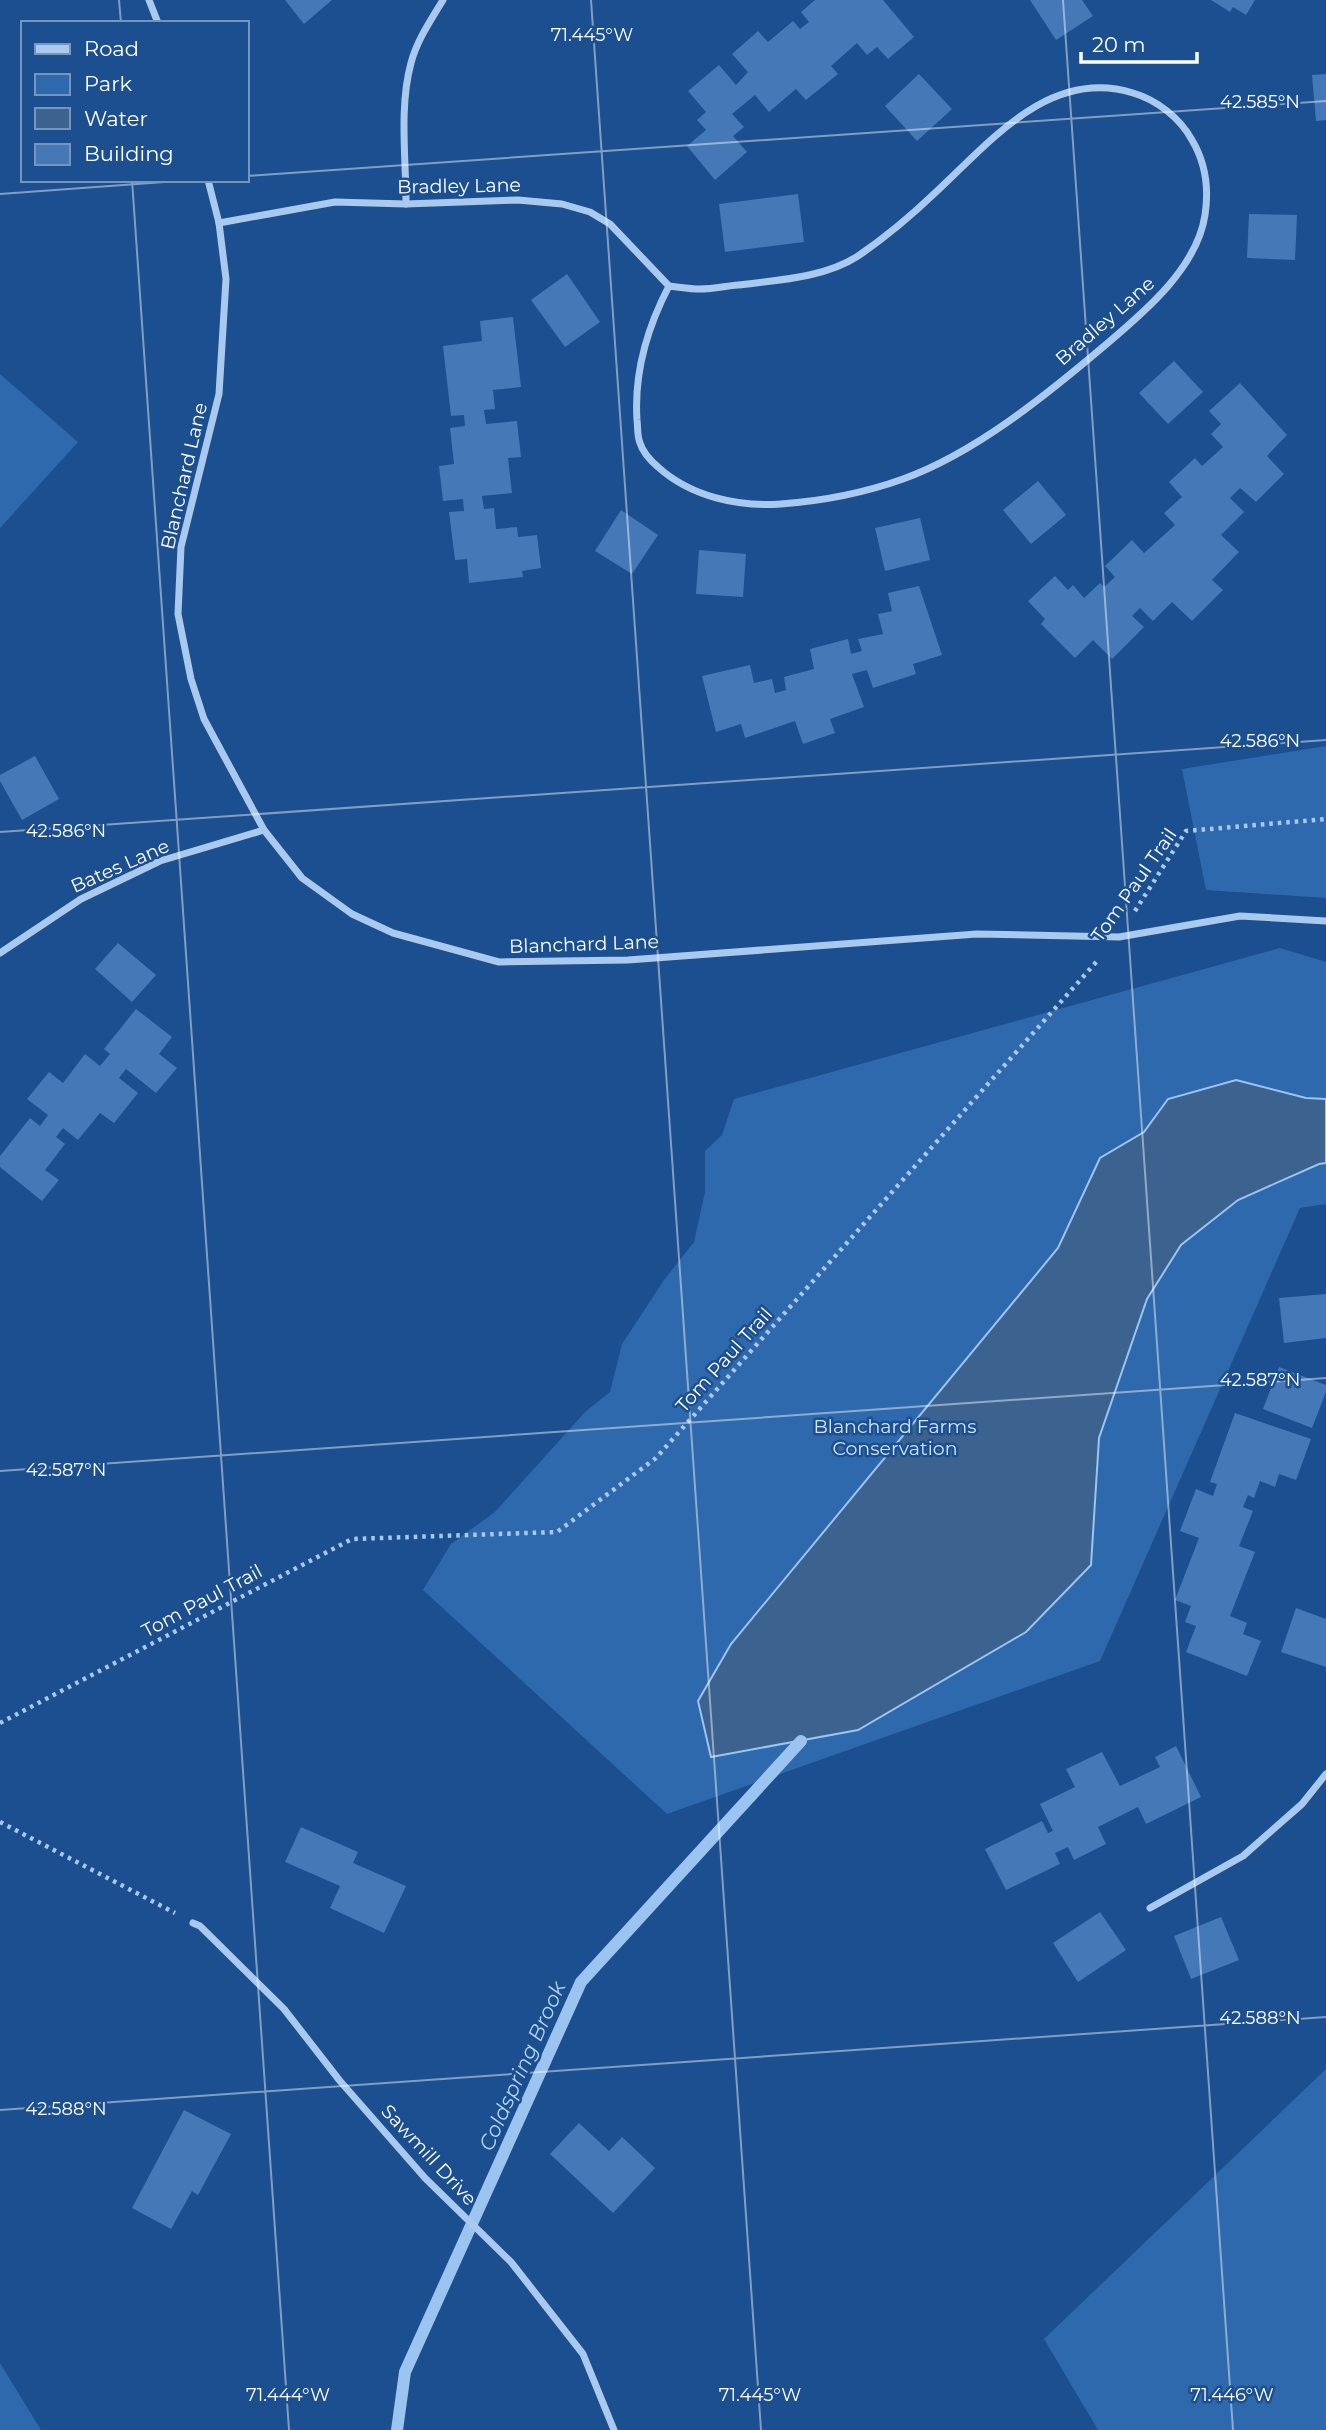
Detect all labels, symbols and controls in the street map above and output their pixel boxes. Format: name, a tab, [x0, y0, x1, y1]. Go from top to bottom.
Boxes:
legend	[21, 21, 248, 182]
scale bar	[1081, 21, 1196, 65]
text: 71.445°W	[551, 24, 633, 46]
text: 20 m	[1092, 32, 1146, 57]
text: Road	[84, 36, 139, 61]
text: Park	[84, 71, 132, 96]
text: 42.585°N	[1220, 91, 1300, 113]
text: Water	[84, 106, 148, 131]
text: Building	[84, 141, 174, 166]
street label: Bradley Lane	[397, 173, 521, 199]
street label: Bradley Lane	[1051, 272, 1159, 370]
street label: Blanchard Lane	[156, 400, 212, 552]
text: 42.586°N	[1220, 730, 1300, 752]
text: 42.586°N	[26, 820, 106, 842]
street label: Tom Paul Trail	[1086, 824, 1182, 946]
street label: Bates Lane	[67, 834, 173, 898]
street label: Blanchard Lane	[509, 930, 659, 958]
street label: Tom Paul Trail	[671, 1303, 777, 1417]
text: 42.587°N	[1220, 1369, 1300, 1391]
park label: Blanchard Farms Conservation	[813, 1415, 977, 1460]
text: 42.587°N	[26, 1459, 106, 1481]
street label: Tom Paul Trail	[138, 1560, 266, 1642]
water label: Coldspring Brook	[473, 1976, 571, 2155]
text: 42.588°N	[1219, 2007, 1301, 2029]
text: 42.588°N	[25, 2098, 107, 2120]
street label: Sawmill Drive	[376, 2100, 482, 2210]
text: 71.444°W	[246, 2384, 330, 2406]
text: 71.445°W	[719, 2384, 801, 2406]
text: 71.446°W	[1190, 2384, 1274, 2406]

